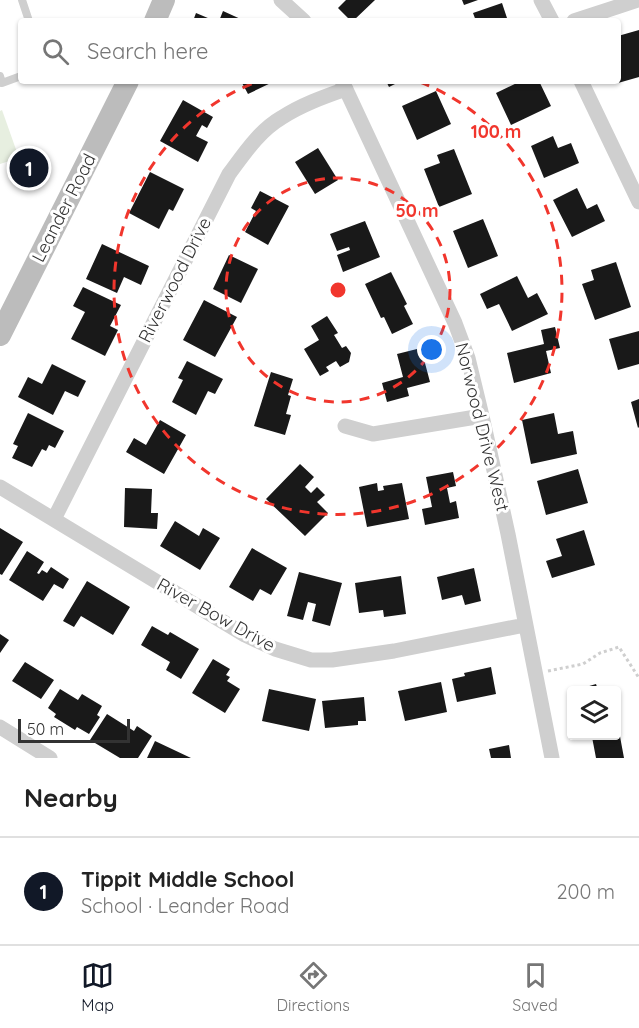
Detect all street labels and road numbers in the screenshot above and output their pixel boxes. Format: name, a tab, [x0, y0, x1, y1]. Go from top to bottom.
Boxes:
street label: Leander Road	[26, 150, 101, 266]
street label: Riverwood Drive	[133, 213, 216, 346]
street label: Norwood Drive West	[450, 340, 515, 514]
street label: River Bow Drive	[153, 573, 279, 657]

